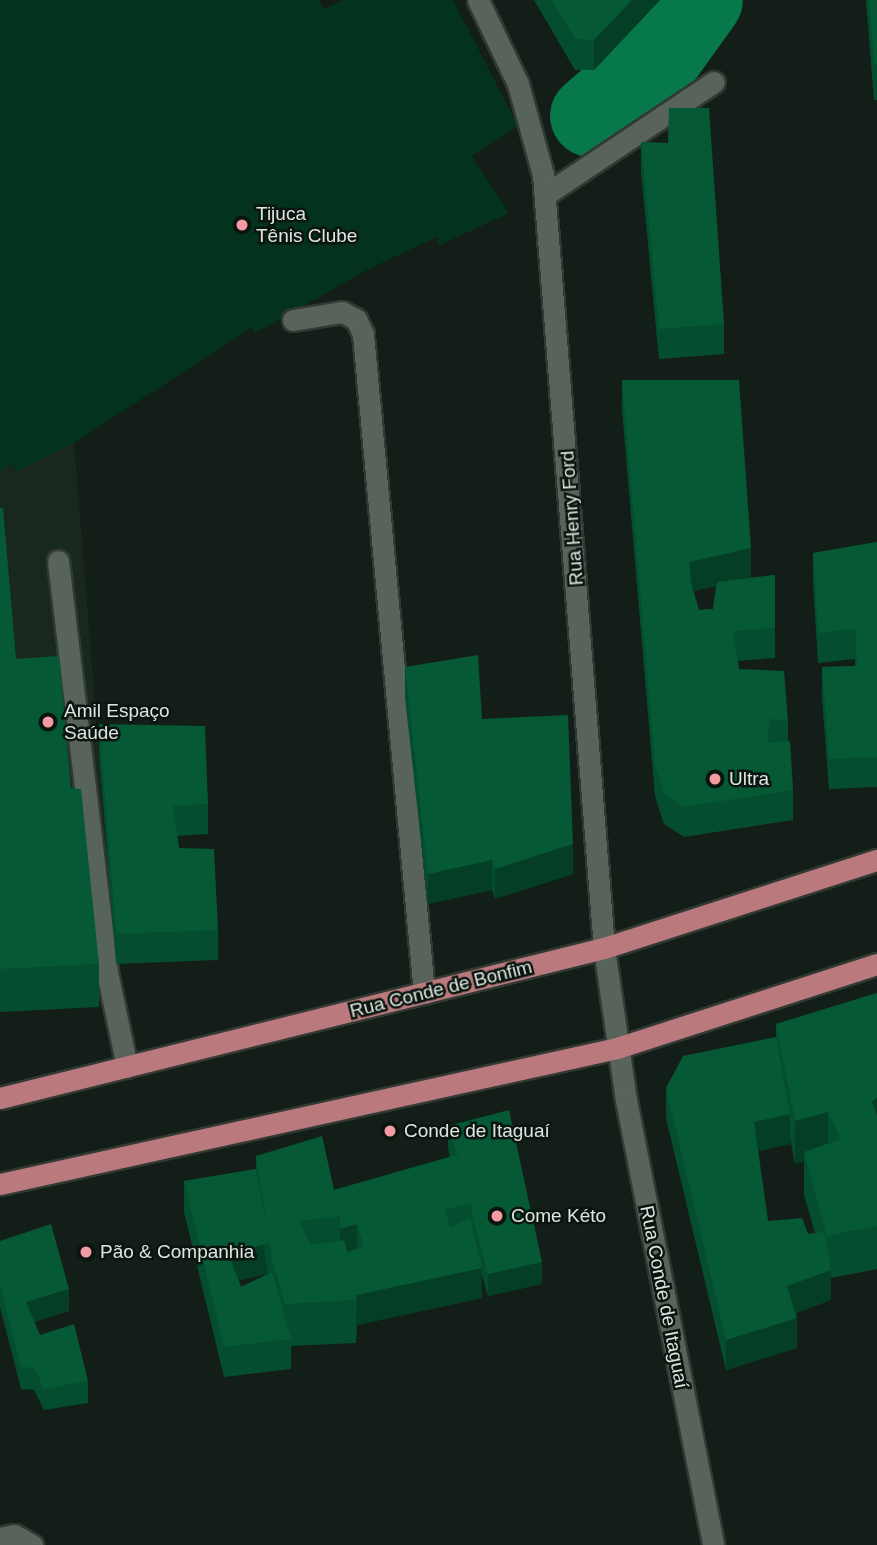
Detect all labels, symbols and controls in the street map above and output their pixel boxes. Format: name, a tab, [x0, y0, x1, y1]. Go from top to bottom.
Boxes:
place label: Tijuca Tênis Clube	[256, 203, 357, 247]
marker: Tijuca Tênis Clube	[234, 217, 250, 233]
street label: Rua Henry Ford	[556, 450, 588, 586]
place label: Amil Espaço Saúde	[64, 700, 170, 744]
marker: Amil Espaço Saúde	[38, 712, 58, 732]
place label: Ultra	[729, 768, 769, 790]
marker: Ultra	[707, 771, 723, 787]
street label: Rua Conde de Bonfim	[348, 955, 534, 1023]
place label: Conde de Itaguaí	[404, 1120, 550, 1142]
marker: Conde de Itaguaí	[382, 1123, 398, 1139]
street label: Rua Conde de Itaguaí	[635, 1204, 693, 1390]
place label: Come Kéto	[511, 1205, 606, 1227]
marker: Come Kéto	[489, 1208, 505, 1224]
place label: Pão & Companhia	[100, 1241, 254, 1263]
marker: Pão & Companhia	[78, 1244, 94, 1260]

